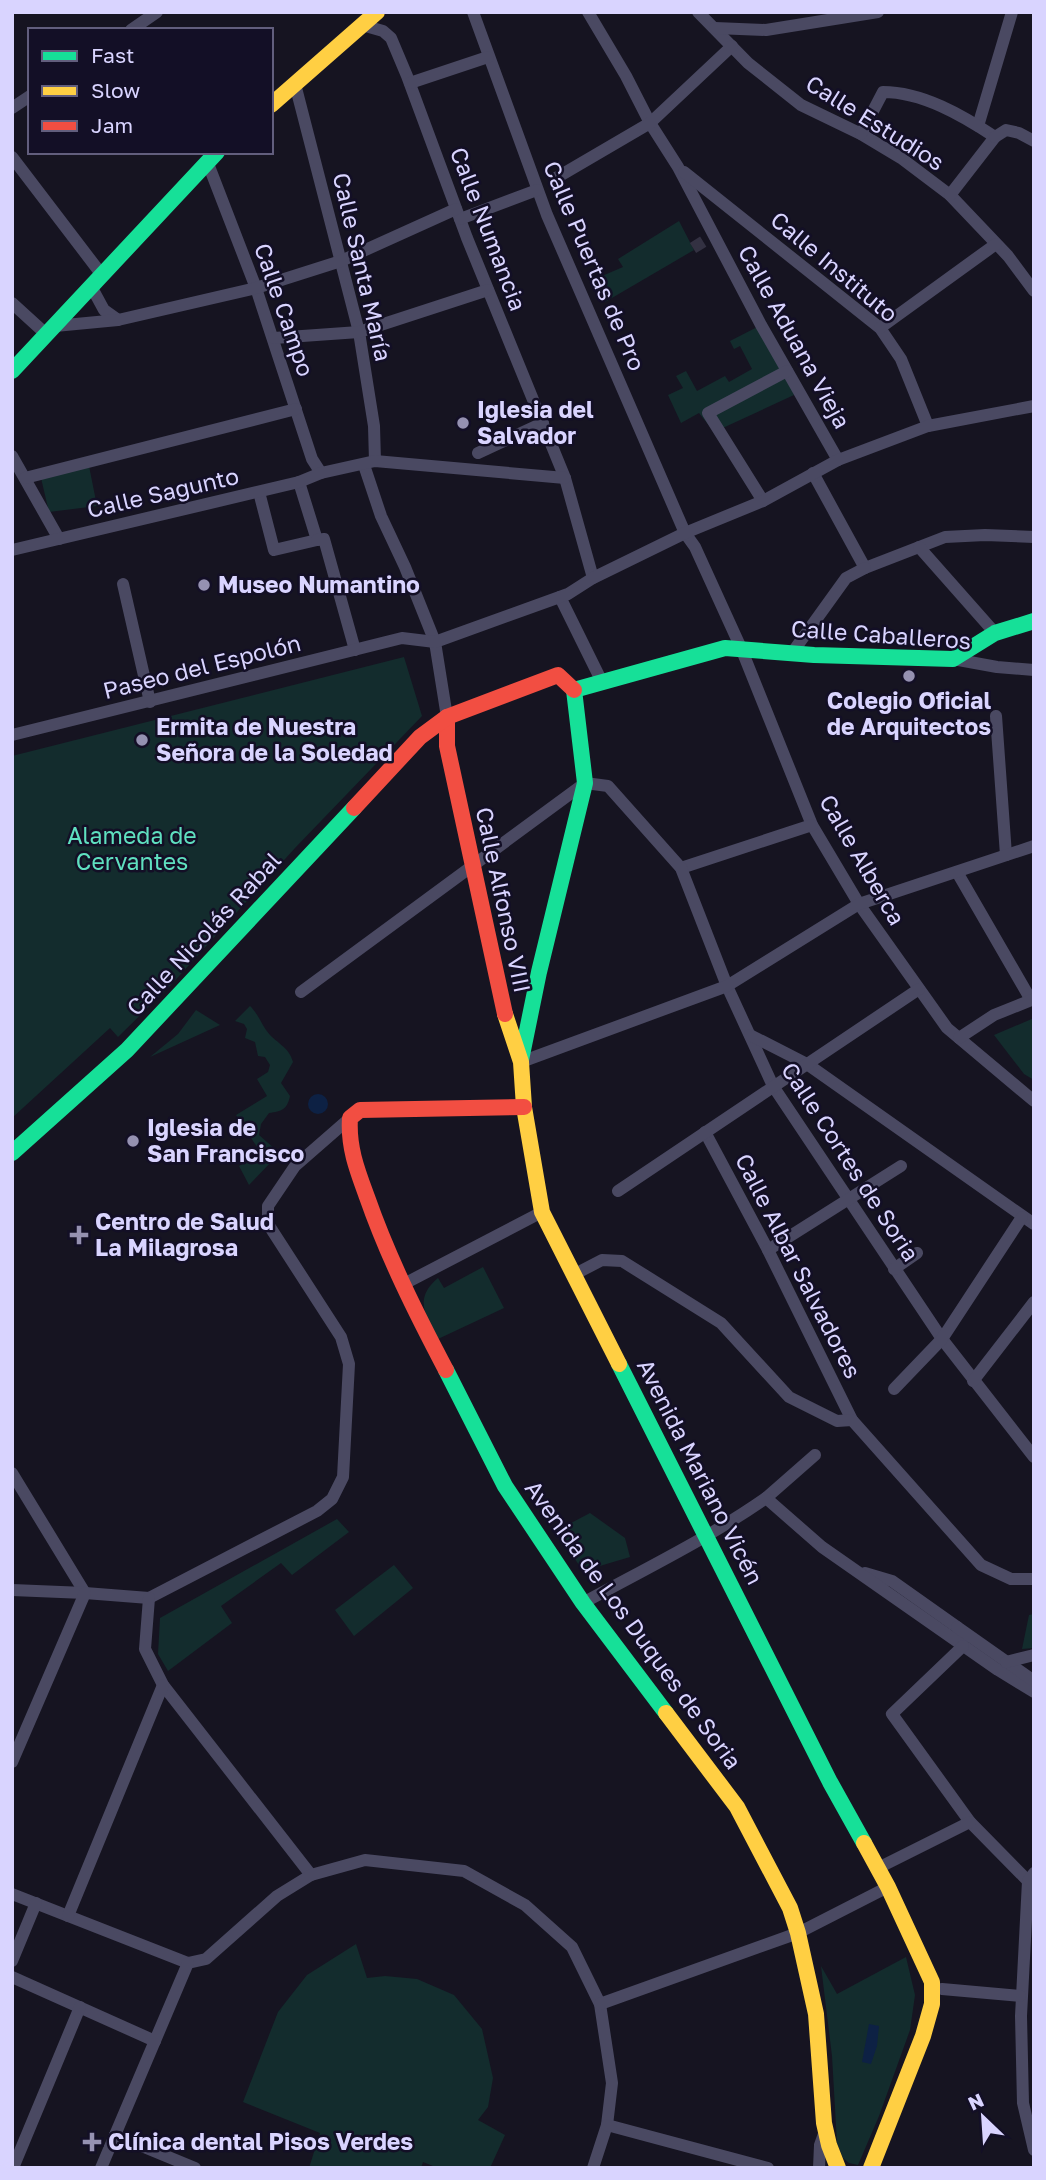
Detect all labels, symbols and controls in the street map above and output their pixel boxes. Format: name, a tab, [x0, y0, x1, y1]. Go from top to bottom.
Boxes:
legend	[28, 28, 273, 154]
text: Fast	[91, 42, 134, 68]
street label: Calle Estudios	[801, 68, 950, 176]
text: Slow	[91, 77, 140, 103]
text: Jam	[91, 112, 133, 138]
street label: Calle Numancia	[445, 143, 533, 314]
street label: Calle Puertas de Pro	[538, 157, 652, 375]
street label: Calle Santa María	[328, 170, 398, 364]
street label: Calle Instituto	[765, 205, 904, 328]
street label: Calle Campo	[249, 239, 321, 380]
street label: Calle Aduana Vieja	[733, 240, 857, 433]
place label: Iglesia del Salvador	[477, 395, 594, 449]
marker: Iglesia del Salvador	[455, 415, 471, 431]
street label: Calle Sagunto	[84, 461, 241, 523]
place label: Museo Numantino	[218, 570, 420, 598]
marker: Museo Numantino	[196, 577, 212, 593]
street label: Calle Caballeros	[790, 614, 972, 654]
street label: Paseo del Espolón	[100, 628, 304, 704]
marker: Colegio Oficial de Arquitectos	[901, 668, 917, 684]
place label: Colegio Oficial de Arquitectos	[827, 686, 991, 740]
place label: Ermita de Nuestra Señora de la Soledad	[156, 712, 393, 766]
marker: Ermita de Nuestra Señora de la Soledad	[134, 732, 150, 748]
street label: Calle Alberca	[814, 789, 912, 930]
street label: Calle Alfonso VIII	[471, 804, 537, 995]
park label: Alameda de Cervantes	[67, 821, 197, 875]
street label: Calle Nicolás Rabal	[120, 846, 286, 1021]
street label: Calle Cortes de Soria	[776, 1057, 926, 1266]
place label: Iglesia de San Francisco	[147, 1113, 305, 1167]
marker: Iglesia de San Francisco	[125, 1133, 141, 1149]
street label: Calle Albar Salvadores	[730, 1149, 868, 1383]
place label: Centro de Salud La Milagrosa	[95, 1207, 274, 1261]
marker: Centro de Salud La Milagrosa	[69, 1225, 89, 1245]
street label: Avenida Mariano Vicén	[632, 1354, 770, 1589]
street label: Avenida de Los Duques de Soria	[520, 1475, 748, 1774]
north arrow	[948, 2082, 1018, 2152]
text: N	[964, 2088, 987, 2115]
place label: Clínica dental Pisos Verdes	[108, 2127, 413, 2155]
marker: Clínica dental Pisos Verdes	[82, 2132, 102, 2152]

